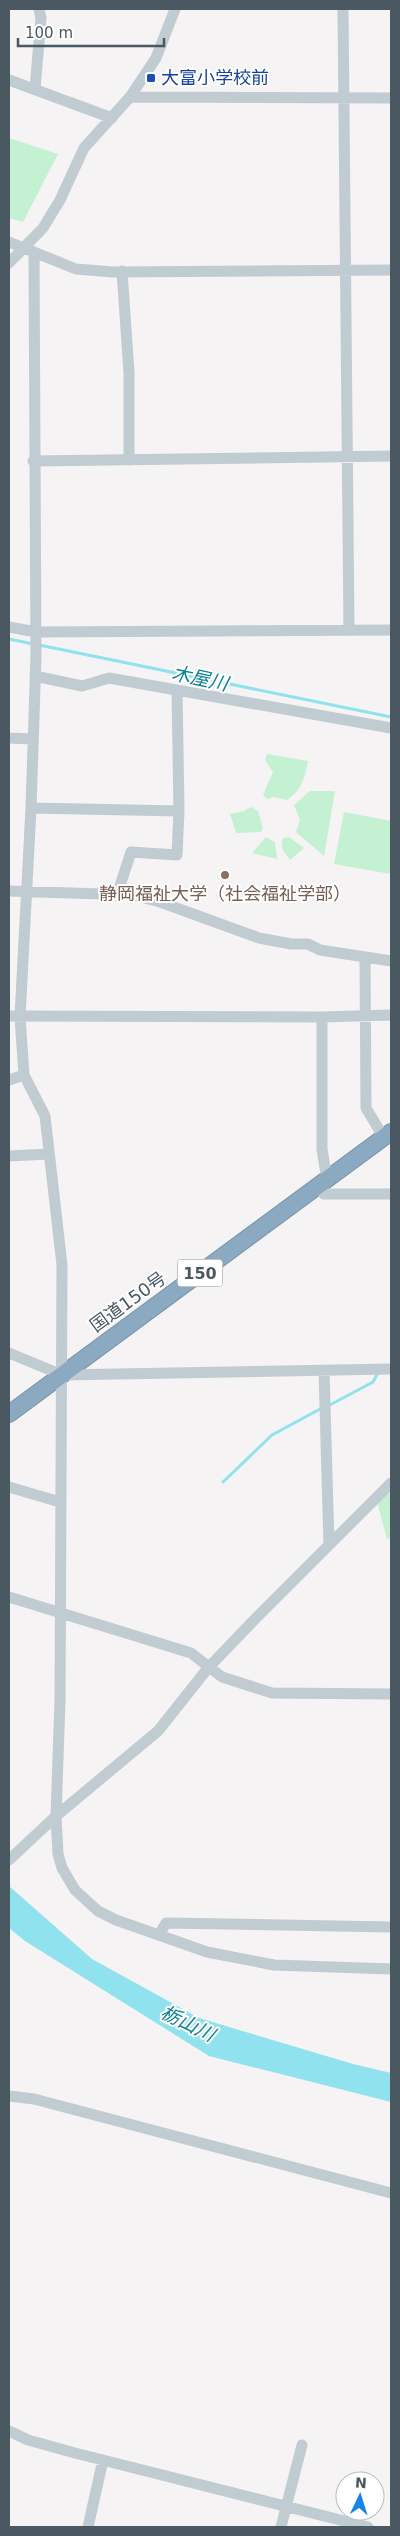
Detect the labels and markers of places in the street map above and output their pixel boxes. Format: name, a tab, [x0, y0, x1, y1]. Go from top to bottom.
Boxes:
place label: 大富小学校前	[161, 67, 269, 88]
marker: 大富小学校前	[145, 72, 157, 84]
marker: 静岡福祉大学（社会福祉学部）	[219, 869, 231, 881]
place label: 静岡福祉大学（社会福祉学部）	[99, 883, 351, 904]

